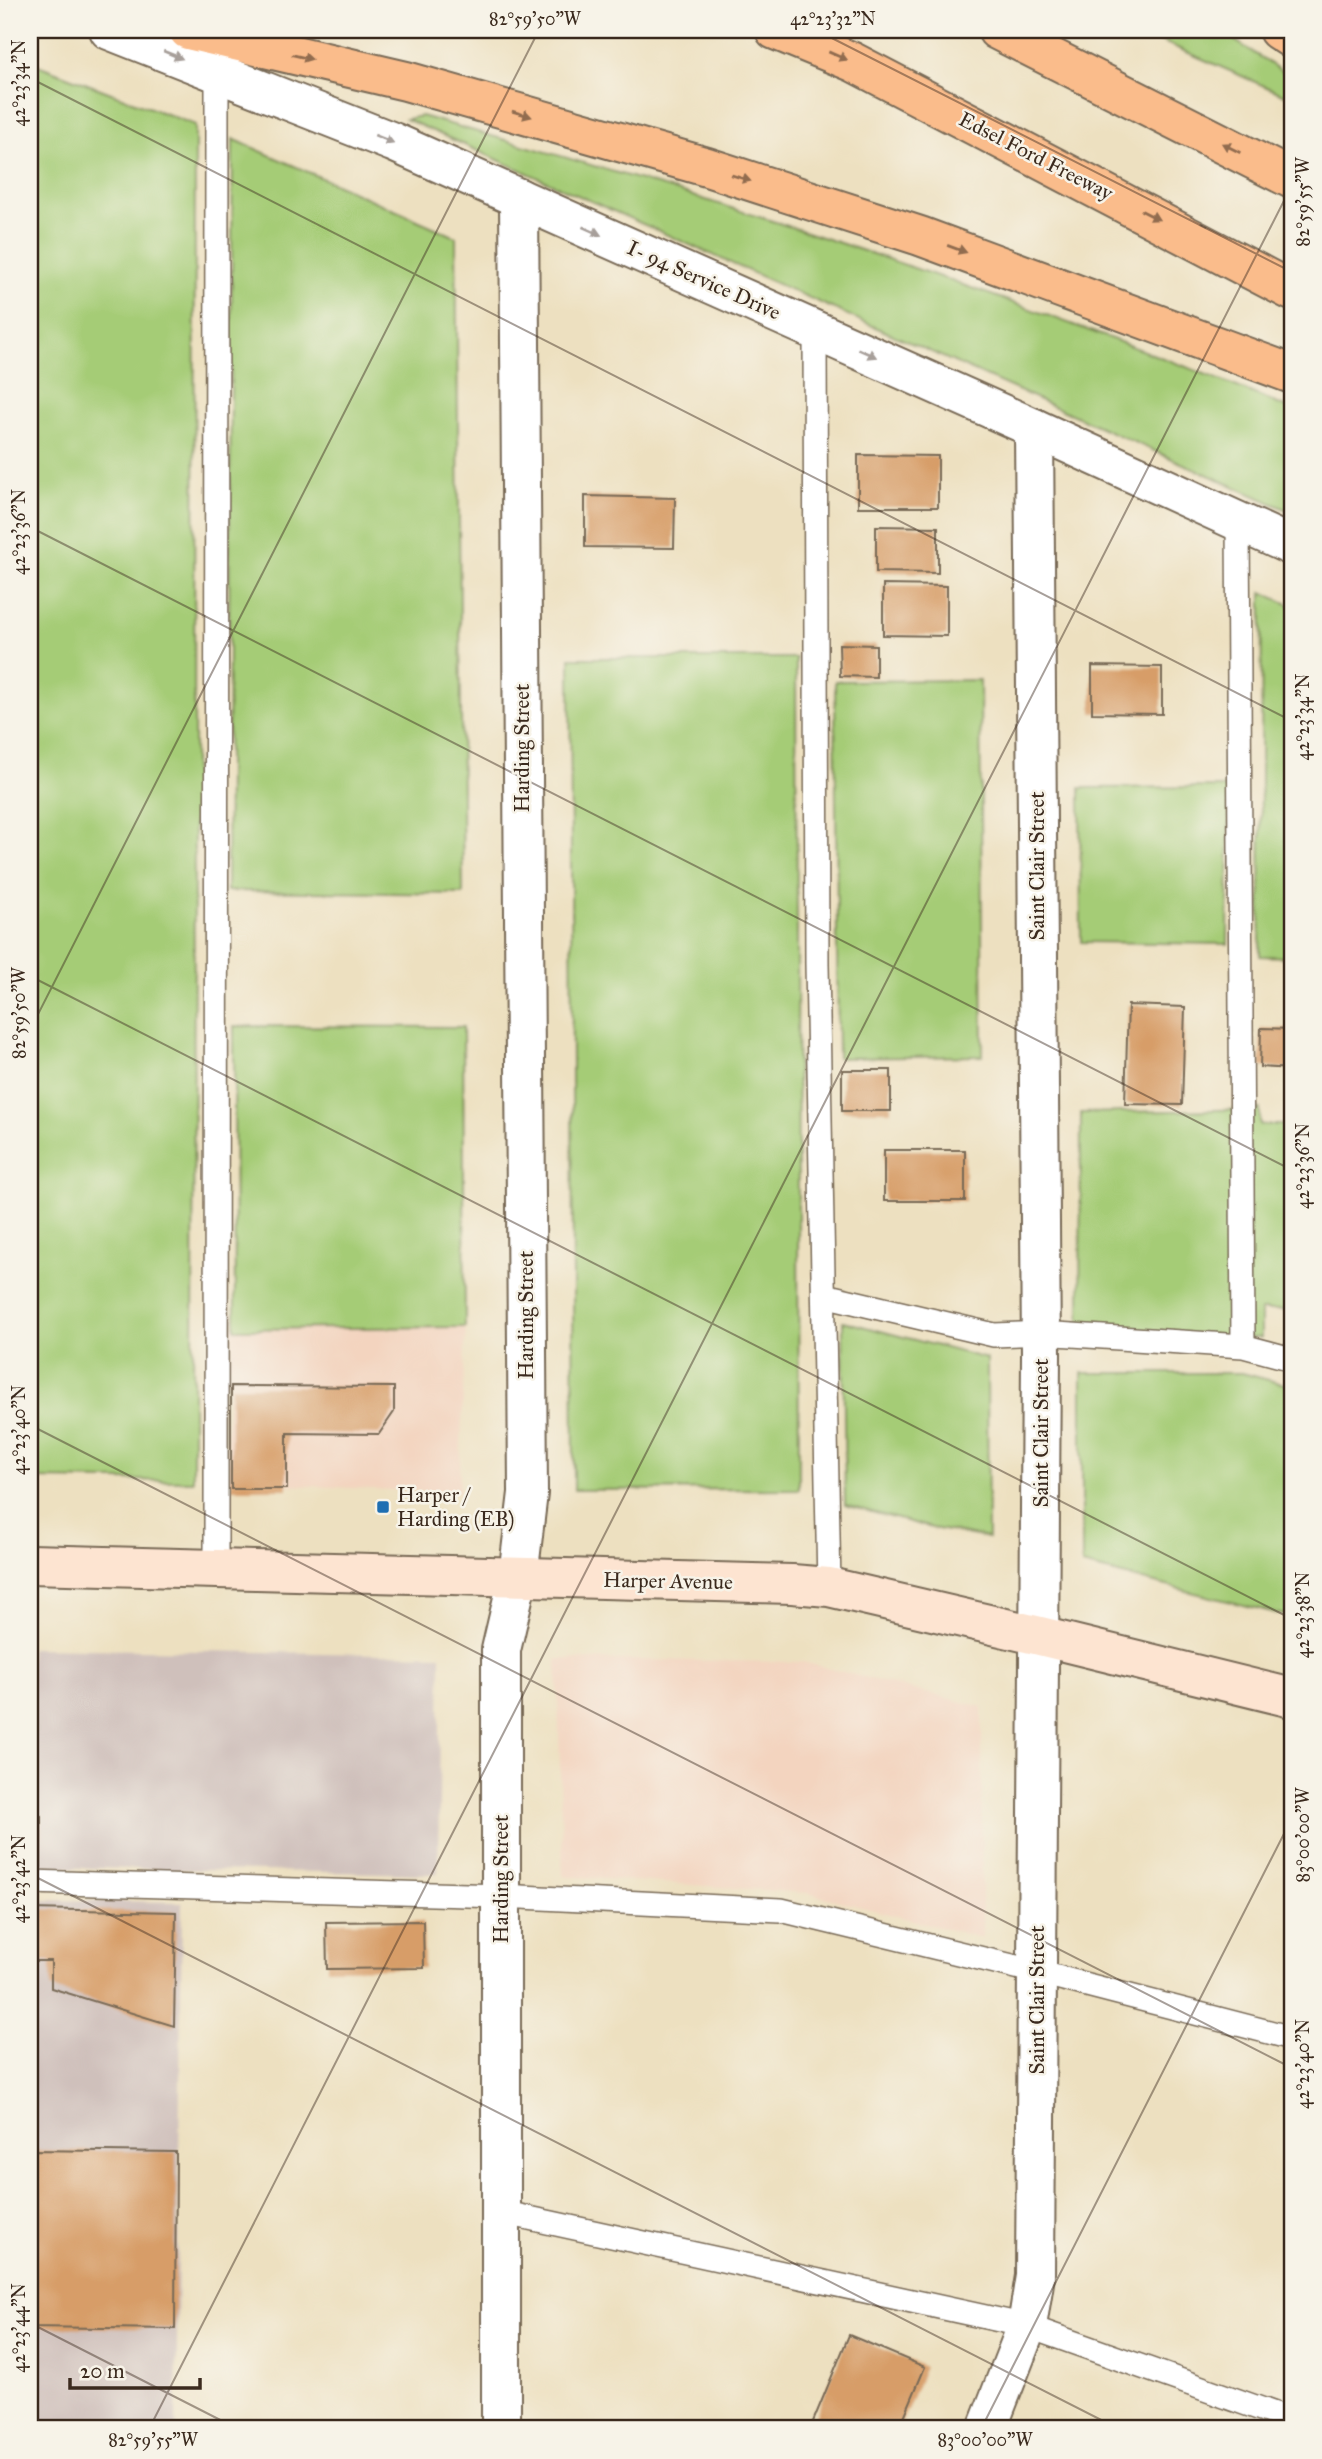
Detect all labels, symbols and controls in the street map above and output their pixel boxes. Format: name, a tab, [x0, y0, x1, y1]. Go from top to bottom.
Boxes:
text: 82°59'50"W	[489, 8, 582, 30]
text: 42°23'32"N	[790, 8, 876, 30]
text: 42°23'34"N	[8, 40, 30, 126]
one-way arrow	[163, 49, 184, 60]
one-way arrow	[828, 50, 848, 62]
one-way arrow	[291, 51, 313, 62]
street label: Edsel Ford Freeway	[955, 106, 1118, 207]
one-way arrow	[511, 109, 533, 120]
one-way arrow	[374, 133, 395, 144]
one-way arrow	[1221, 142, 1241, 153]
text: 82°59'55"W	[1292, 156, 1314, 247]
one-way arrow	[730, 173, 751, 184]
one-way arrow	[1140, 210, 1160, 221]
one-way arrow	[582, 226, 603, 237]
street label: I- 94 Service Drive	[623, 235, 785, 326]
one-way arrow	[946, 244, 967, 255]
one-way arrow	[857, 348, 878, 359]
text: 42°23'36"N	[8, 489, 30, 575]
text: 42°23'34"N	[1292, 674, 1314, 760]
street label: Harding Street	[509, 683, 535, 812]
street label: Saint Clair Street	[1024, 791, 1050, 941]
text: 82°59'50"W	[8, 966, 30, 1059]
text: 42°23'36"N	[1292, 1123, 1314, 1209]
street label: Harding Street	[513, 1250, 539, 1379]
street label: Saint Clair Street	[1028, 1358, 1054, 1508]
text: 42°23'40"N	[8, 1385, 30, 1475]
place label: Harper / Harding (EB)	[397, 1482, 515, 1532]
marker: Harper / Harding (EB)	[375, 1499, 391, 1515]
street label: Harper Avenue	[603, 1567, 733, 1595]
text: 42°23'38"N	[1292, 1572, 1314, 1658]
text: 83°00'00"W	[1292, 1787, 1314, 1883]
street label: Harding Street	[488, 1814, 514, 1943]
text: 42°23'42"N	[8, 1835, 30, 1923]
street label: Saint Clair Street	[1024, 1925, 1050, 2075]
text: 42°23'40"N	[1292, 2019, 1314, 2109]
text: 42°23'44"N	[8, 2283, 30, 2373]
scale bar	[70, 2347, 200, 2391]
text: 20 m	[80, 2358, 125, 2384]
text: 82°59'55"W	[108, 2429, 199, 2451]
text: 83°00'00"W	[937, 2429, 1033, 2451]

